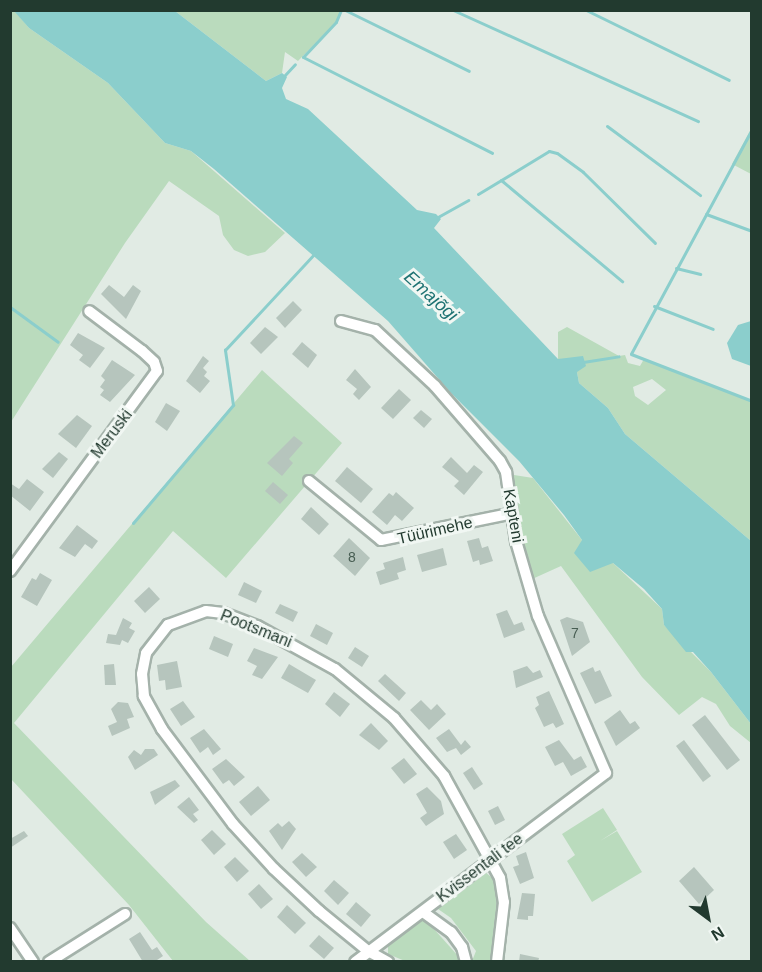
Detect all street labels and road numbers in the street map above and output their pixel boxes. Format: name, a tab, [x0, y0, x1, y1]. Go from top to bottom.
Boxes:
street label: Meruski	[87, 406, 137, 462]
street label: Kapteni	[499, 488, 527, 544]
street label: Tüürimehe	[396, 513, 474, 549]
street label: Pootsmani	[217, 606, 295, 652]
street label: Kvissentali tee	[433, 829, 527, 907]

